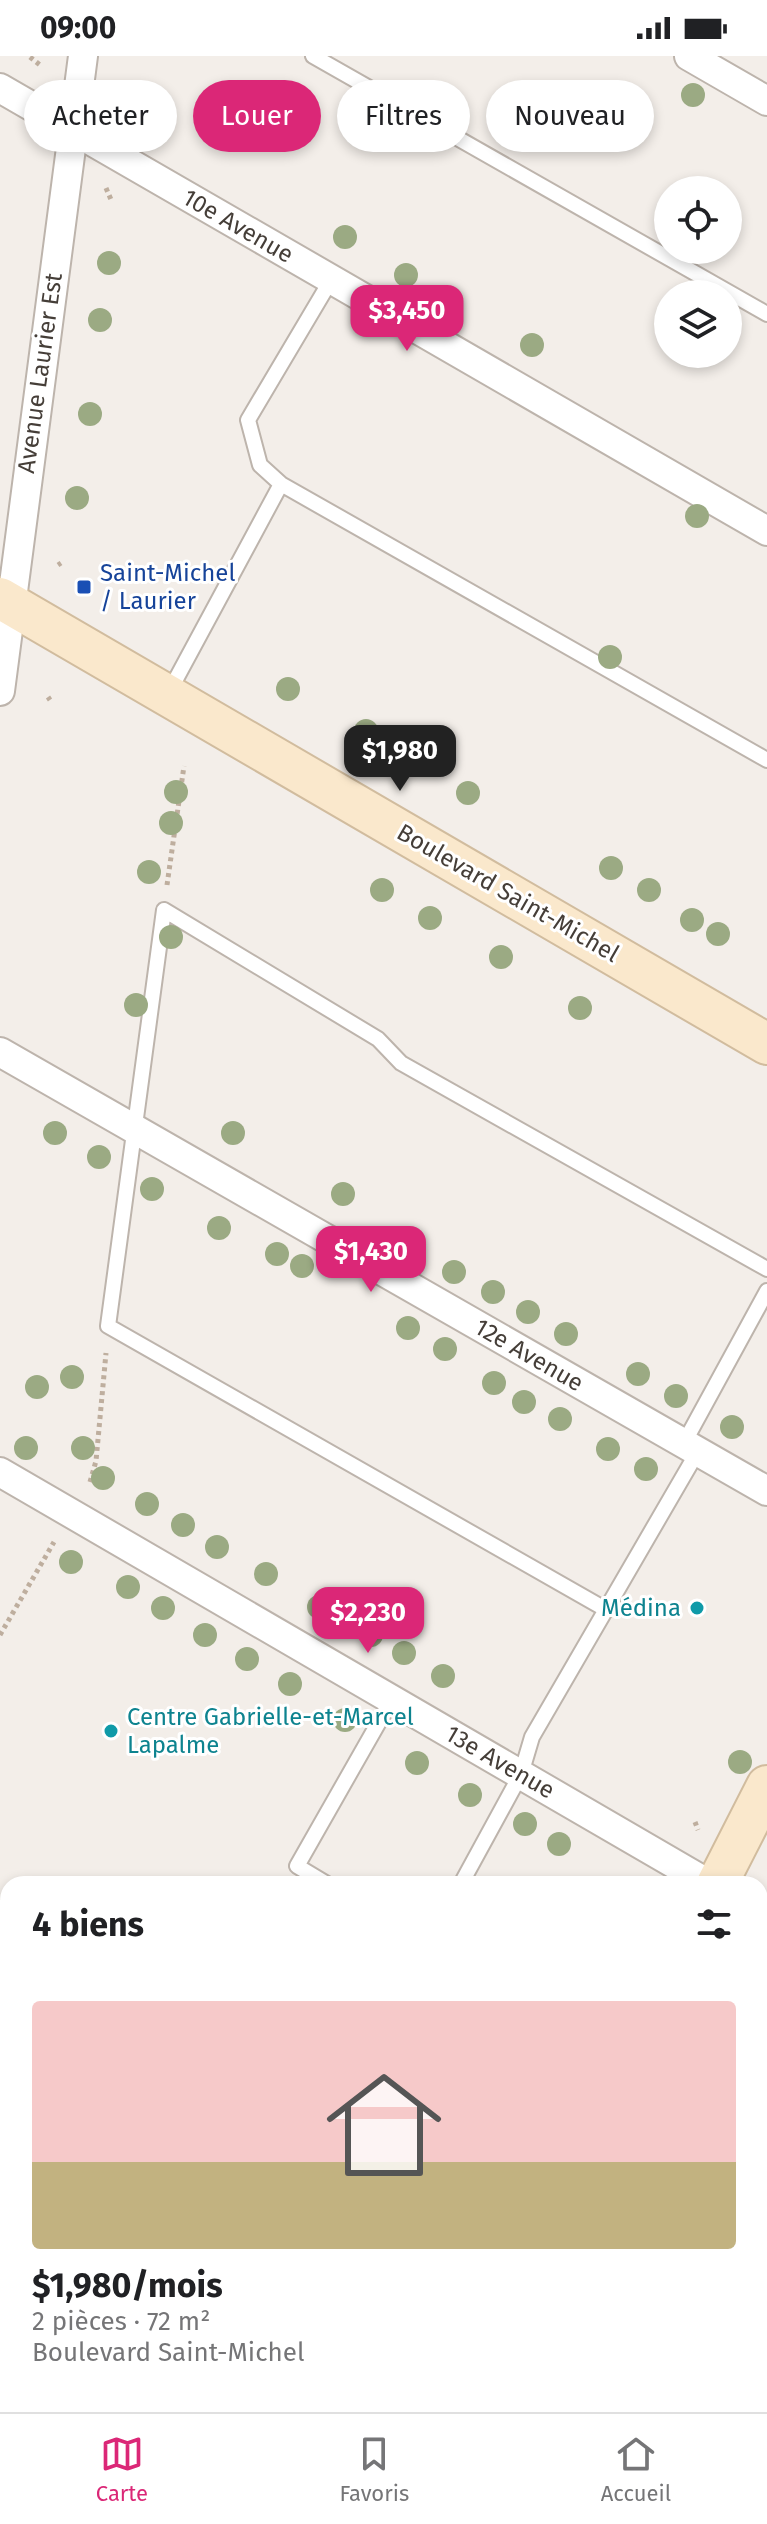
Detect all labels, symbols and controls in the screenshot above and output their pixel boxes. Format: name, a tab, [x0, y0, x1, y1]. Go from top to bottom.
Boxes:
text: 09:00	[40, 10, 116, 46]
chip: Acheter	[24, 80, 177, 152]
chip: Louer	[193, 80, 321, 152]
chip: Filtres	[337, 80, 470, 152]
chip: Nouveau	[486, 80, 654, 152]
map controls	[654, 176, 742, 368]
button: locate	[654, 176, 742, 264]
street label: 10e Avenue	[178, 183, 298, 269]
street label: Avenue Laurier Est	[12, 271, 68, 475]
button: layers	[654, 280, 742, 368]
pin: $3,450	[342, 285, 472, 353]
text: $3,450	[368, 295, 446, 326]
place label: Saint-Michel / Laurier	[100, 559, 235, 615]
marker: Saint-Michel / Laurier	[75, 578, 93, 596]
pin: $1,980	[335, 725, 465, 793]
text: $1,980	[362, 735, 438, 766]
street label: Boulevard Saint-Michel	[392, 818, 624, 968]
pin: $1,430	[306, 1226, 436, 1294]
text: $1,430	[334, 1236, 408, 1267]
street label: 12e Avenue	[470, 1313, 588, 1397]
pin: $2,230	[303, 1587, 433, 1655]
place label: Médina	[601, 1594, 681, 1622]
text: $2,230	[330, 1597, 406, 1628]
marker: Médina	[688, 1599, 706, 1617]
place label: Centre Gabrielle-et-Marcel Lapalme	[127, 1703, 414, 1759]
street label: 13e Avenue	[440, 1720, 560, 1804]
marker: Centre Gabrielle-et-Marcel Lapalme	[102, 1722, 120, 1740]
icon: filters	[692, 1902, 736, 1946]
text: 4 biens	[32, 1904, 144, 1945]
icon: home	[312, 2053, 456, 2197]
text: $1,980/mois	[32, 2265, 223, 2306]
text: 2 pièces · 72 m²	[32, 2306, 210, 2337]
text: Boulevard Saint-Michel	[32, 2337, 305, 2368]
tab: Carte	[96, 2432, 148, 2507]
tab: Favoris	[340, 2432, 409, 2507]
tab: Accueil	[601, 2432, 671, 2507]

